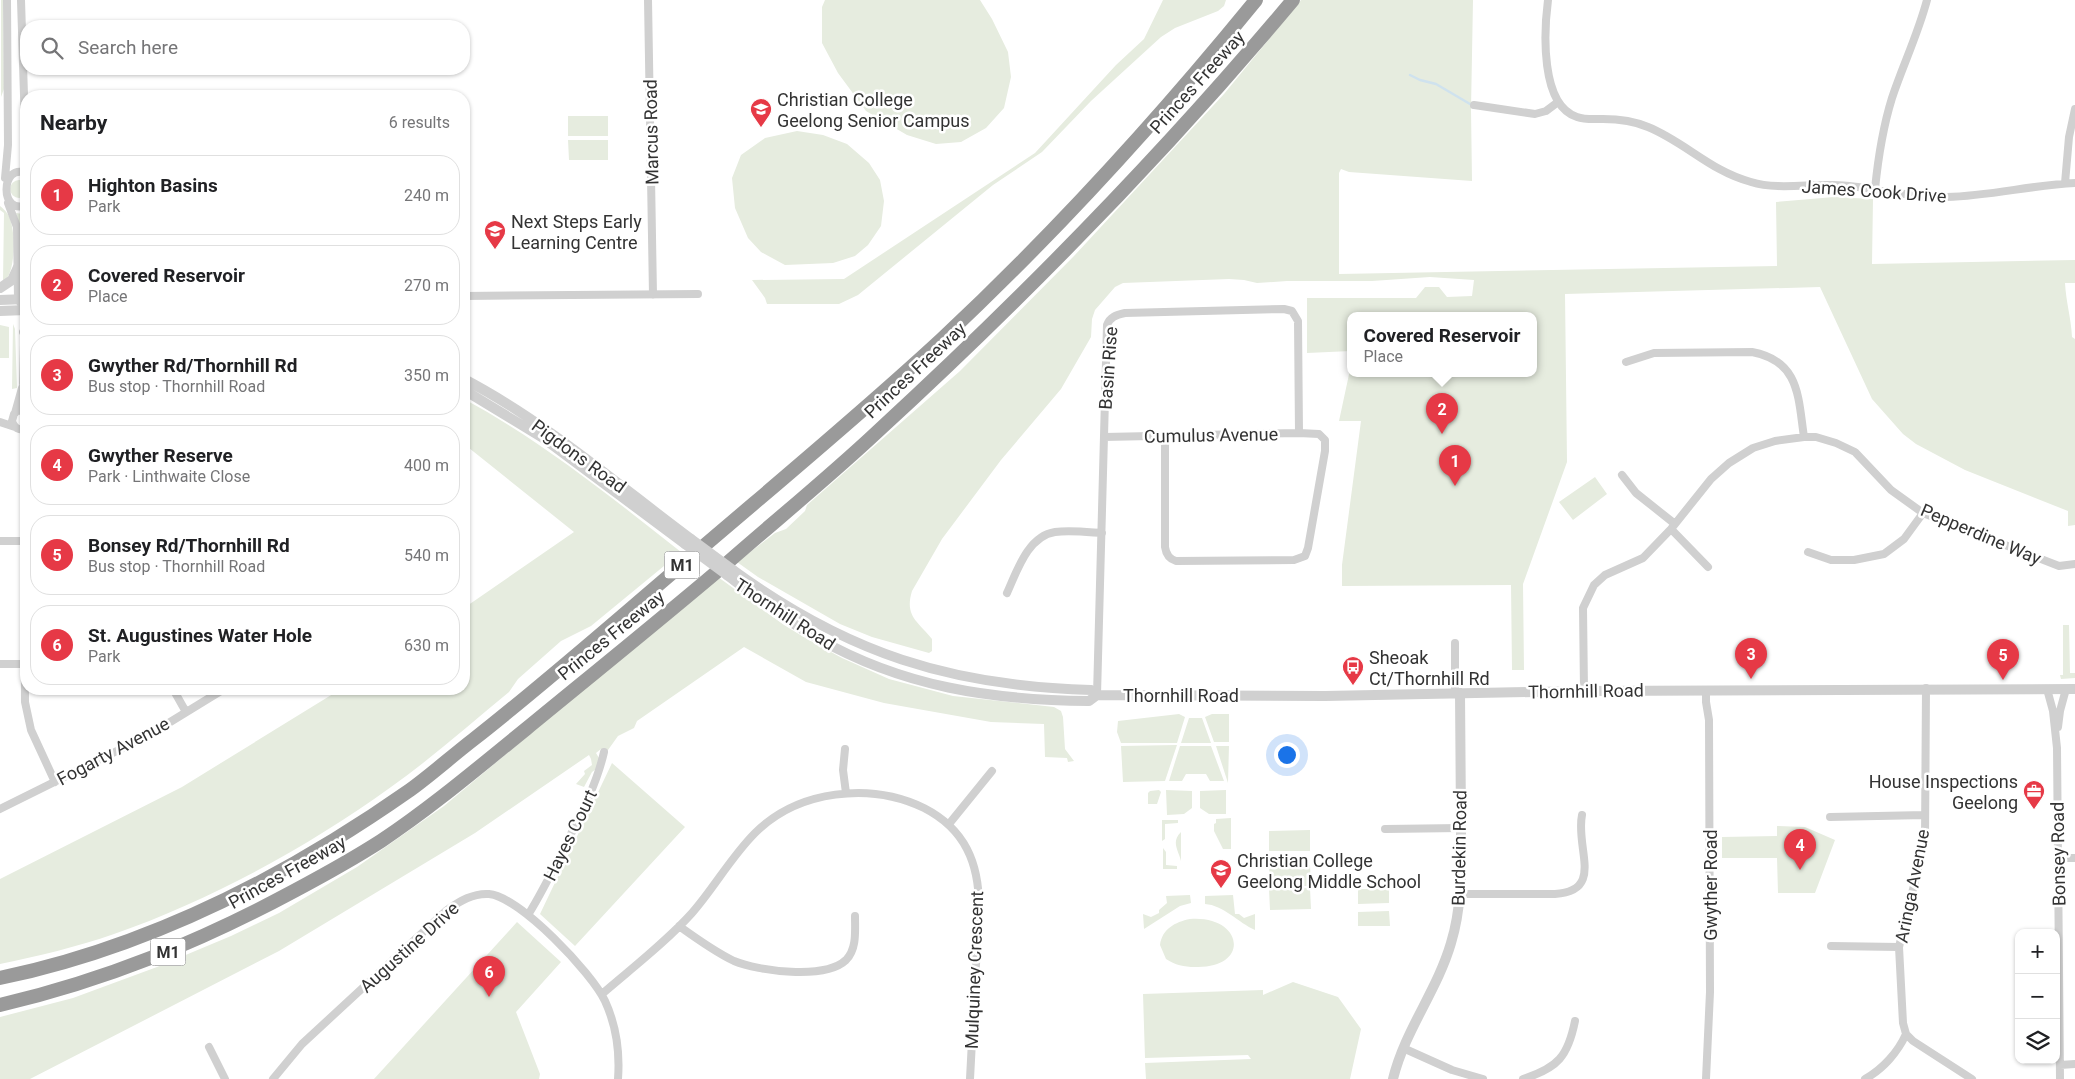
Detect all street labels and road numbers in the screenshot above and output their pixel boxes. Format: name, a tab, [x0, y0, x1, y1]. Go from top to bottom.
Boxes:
street label: Princes Freeway	[1145, 26, 1249, 138]
street label: Marcus Road	[640, 79, 662, 185]
street label: James Cook Drive	[1801, 175, 1947, 207]
street label: Princes Freeway	[860, 317, 970, 422]
street label: Basin Rise	[1095, 326, 1121, 410]
street label: Pigdons Road	[528, 415, 630, 497]
street label: Cumulus Avenue	[1144, 423, 1278, 447]
street label: Pepperdine Way	[1918, 499, 2045, 569]
road number: M1	[664, 552, 700, 578]
street label: Thornhill Road	[731, 574, 839, 654]
street label: Princes Freeway	[554, 585, 669, 684]
street label: Thornhill Road	[1528, 679, 1644, 703]
street label: Thornhill Road	[1123, 685, 1239, 706]
street label: Fogarty Avenue	[53, 713, 173, 789]
street label: Hayes Court	[539, 786, 601, 884]
street label: Burdekin Road	[1447, 790, 1471, 906]
street label: Bonsey Road	[2047, 802, 2069, 906]
street label: Aringa Avenue	[1891, 827, 1933, 945]
street label: Gwyther Road	[1700, 829, 1721, 941]
street label: Princes Freeway	[225, 831, 350, 913]
street label: Mulquiney Crescent	[961, 890, 987, 1049]
street label: Augustine Drive	[355, 897, 463, 997]
road number: M1	[150, 939, 186, 966]

